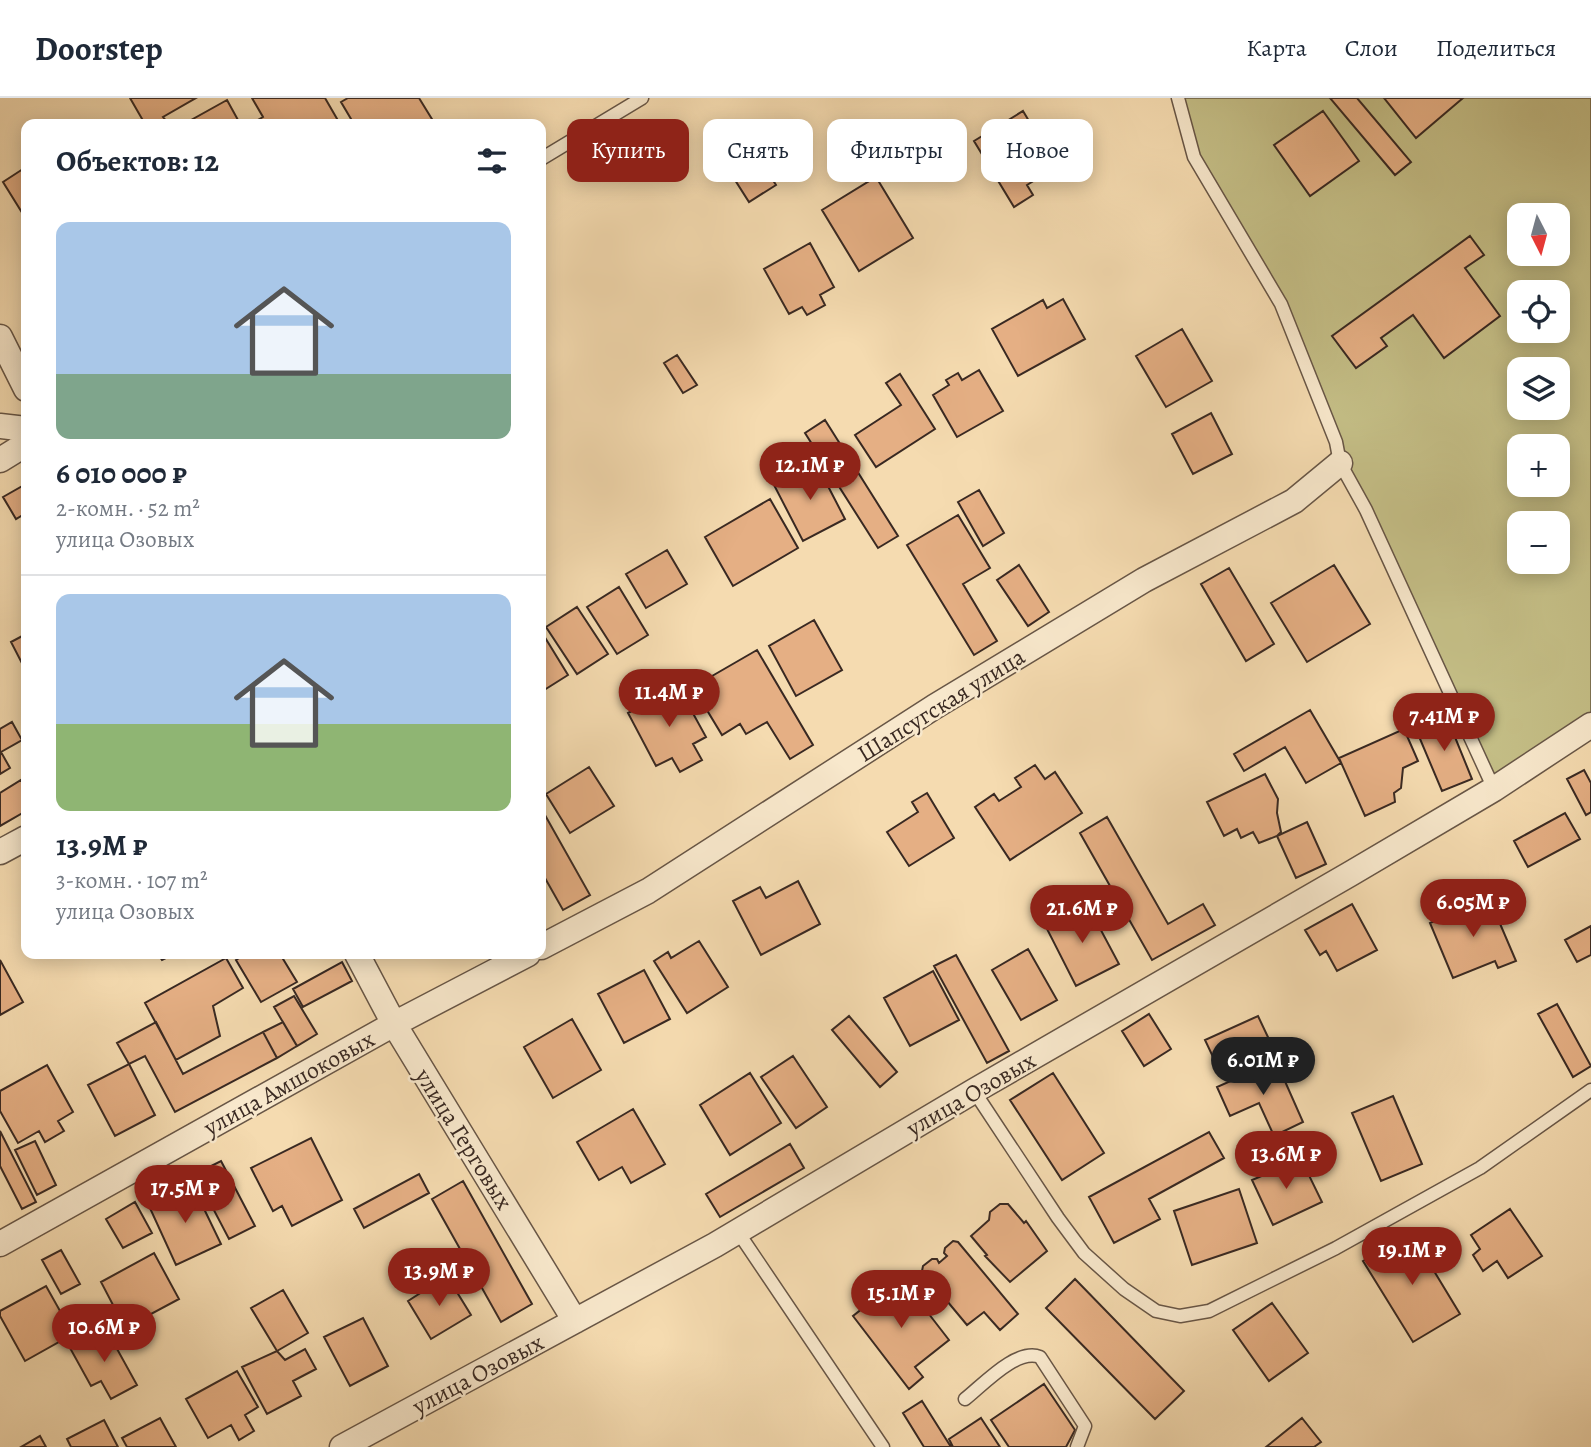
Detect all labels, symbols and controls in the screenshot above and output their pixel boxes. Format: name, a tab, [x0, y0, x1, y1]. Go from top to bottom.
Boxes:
text: Doorstep	[35, 26, 163, 71]
text: Карта	[1246, 32, 1307, 64]
text: Слои	[1345, 32, 1398, 64]
text: Поделиться	[1436, 32, 1556, 64]
chip: Купить	[567, 119, 689, 182]
chip: Снять	[703, 119, 813, 182]
chip: Фильтры	[827, 119, 967, 182]
chip: Новое	[981, 119, 1093, 182]
text: Объектов: 12	[56, 141, 219, 181]
icon: filters	[473, 142, 511, 180]
north arrow	[1507, 203, 1570, 266]
map controls	[1507, 203, 1570, 574]
icon: home	[221, 268, 347, 394]
button: locate	[1507, 280, 1570, 343]
button: layers	[1507, 357, 1570, 420]
button: +	[1507, 434, 1570, 497]
pin: 12.1M ₽	[745, 442, 875, 502]
text: 12.1M ₽	[776, 449, 844, 480]
text: 6 010 000 ₽	[56, 453, 187, 493]
text: 2-комн. · 52 m²	[56, 493, 200, 524]
button: −	[1507, 511, 1570, 574]
text: улица Озовых	[56, 524, 194, 555]
icon: home	[221, 640, 347, 766]
street label: Шапсугская улица	[851, 641, 1031, 769]
pin: 11.4M ₽	[604, 670, 734, 729]
text: 11.4M ₽	[635, 676, 703, 707]
pin: 7.41M ₽	[1379, 694, 1509, 753]
text: 7.41M ₽	[1409, 700, 1479, 731]
text: 13.9M ₽	[56, 825, 147, 865]
text: 3-комн. · 107 m²	[56, 865, 207, 896]
pin: 6.05M ₽	[1408, 880, 1538, 939]
pin: 21.6M ₽	[1017, 886, 1147, 945]
text: 6.05M ₽	[1436, 886, 1510, 917]
text: 21.6M ₽	[1046, 892, 1118, 923]
text: улица Озовых	[56, 896, 194, 927]
street label: улица Амшоковых	[197, 1023, 380, 1144]
pin: 6.01M ₽	[1198, 1038, 1328, 1097]
street label: улица Озовых	[900, 1044, 1042, 1144]
text: 6.01M ₽	[1227, 1044, 1299, 1075]
street label: улица Герговых	[407, 1061, 520, 1216]
pin: 13.6M ₽	[1221, 1132, 1351, 1191]
text: 13.6M ₽	[1251, 1138, 1321, 1169]
pin: 17.5M ₽	[120, 1166, 250, 1225]
text: 17.5M ₽	[150, 1172, 220, 1203]
pin: 19.1M ₽	[1347, 1228, 1477, 1287]
text: 19.1M ₽	[1378, 1234, 1446, 1265]
pin: 13.9M ₽	[374, 1248, 504, 1308]
text: 13.9M ₽	[404, 1255, 474, 1286]
pin: 15.1M ₽	[836, 1270, 966, 1330]
text: 15.1M ₽	[867, 1277, 935, 1308]
pin: 10.6M ₽	[39, 1304, 169, 1364]
text: 10.6M ₽	[68, 1311, 140, 1342]
street label: улица Озовых	[406, 1326, 549, 1422]

